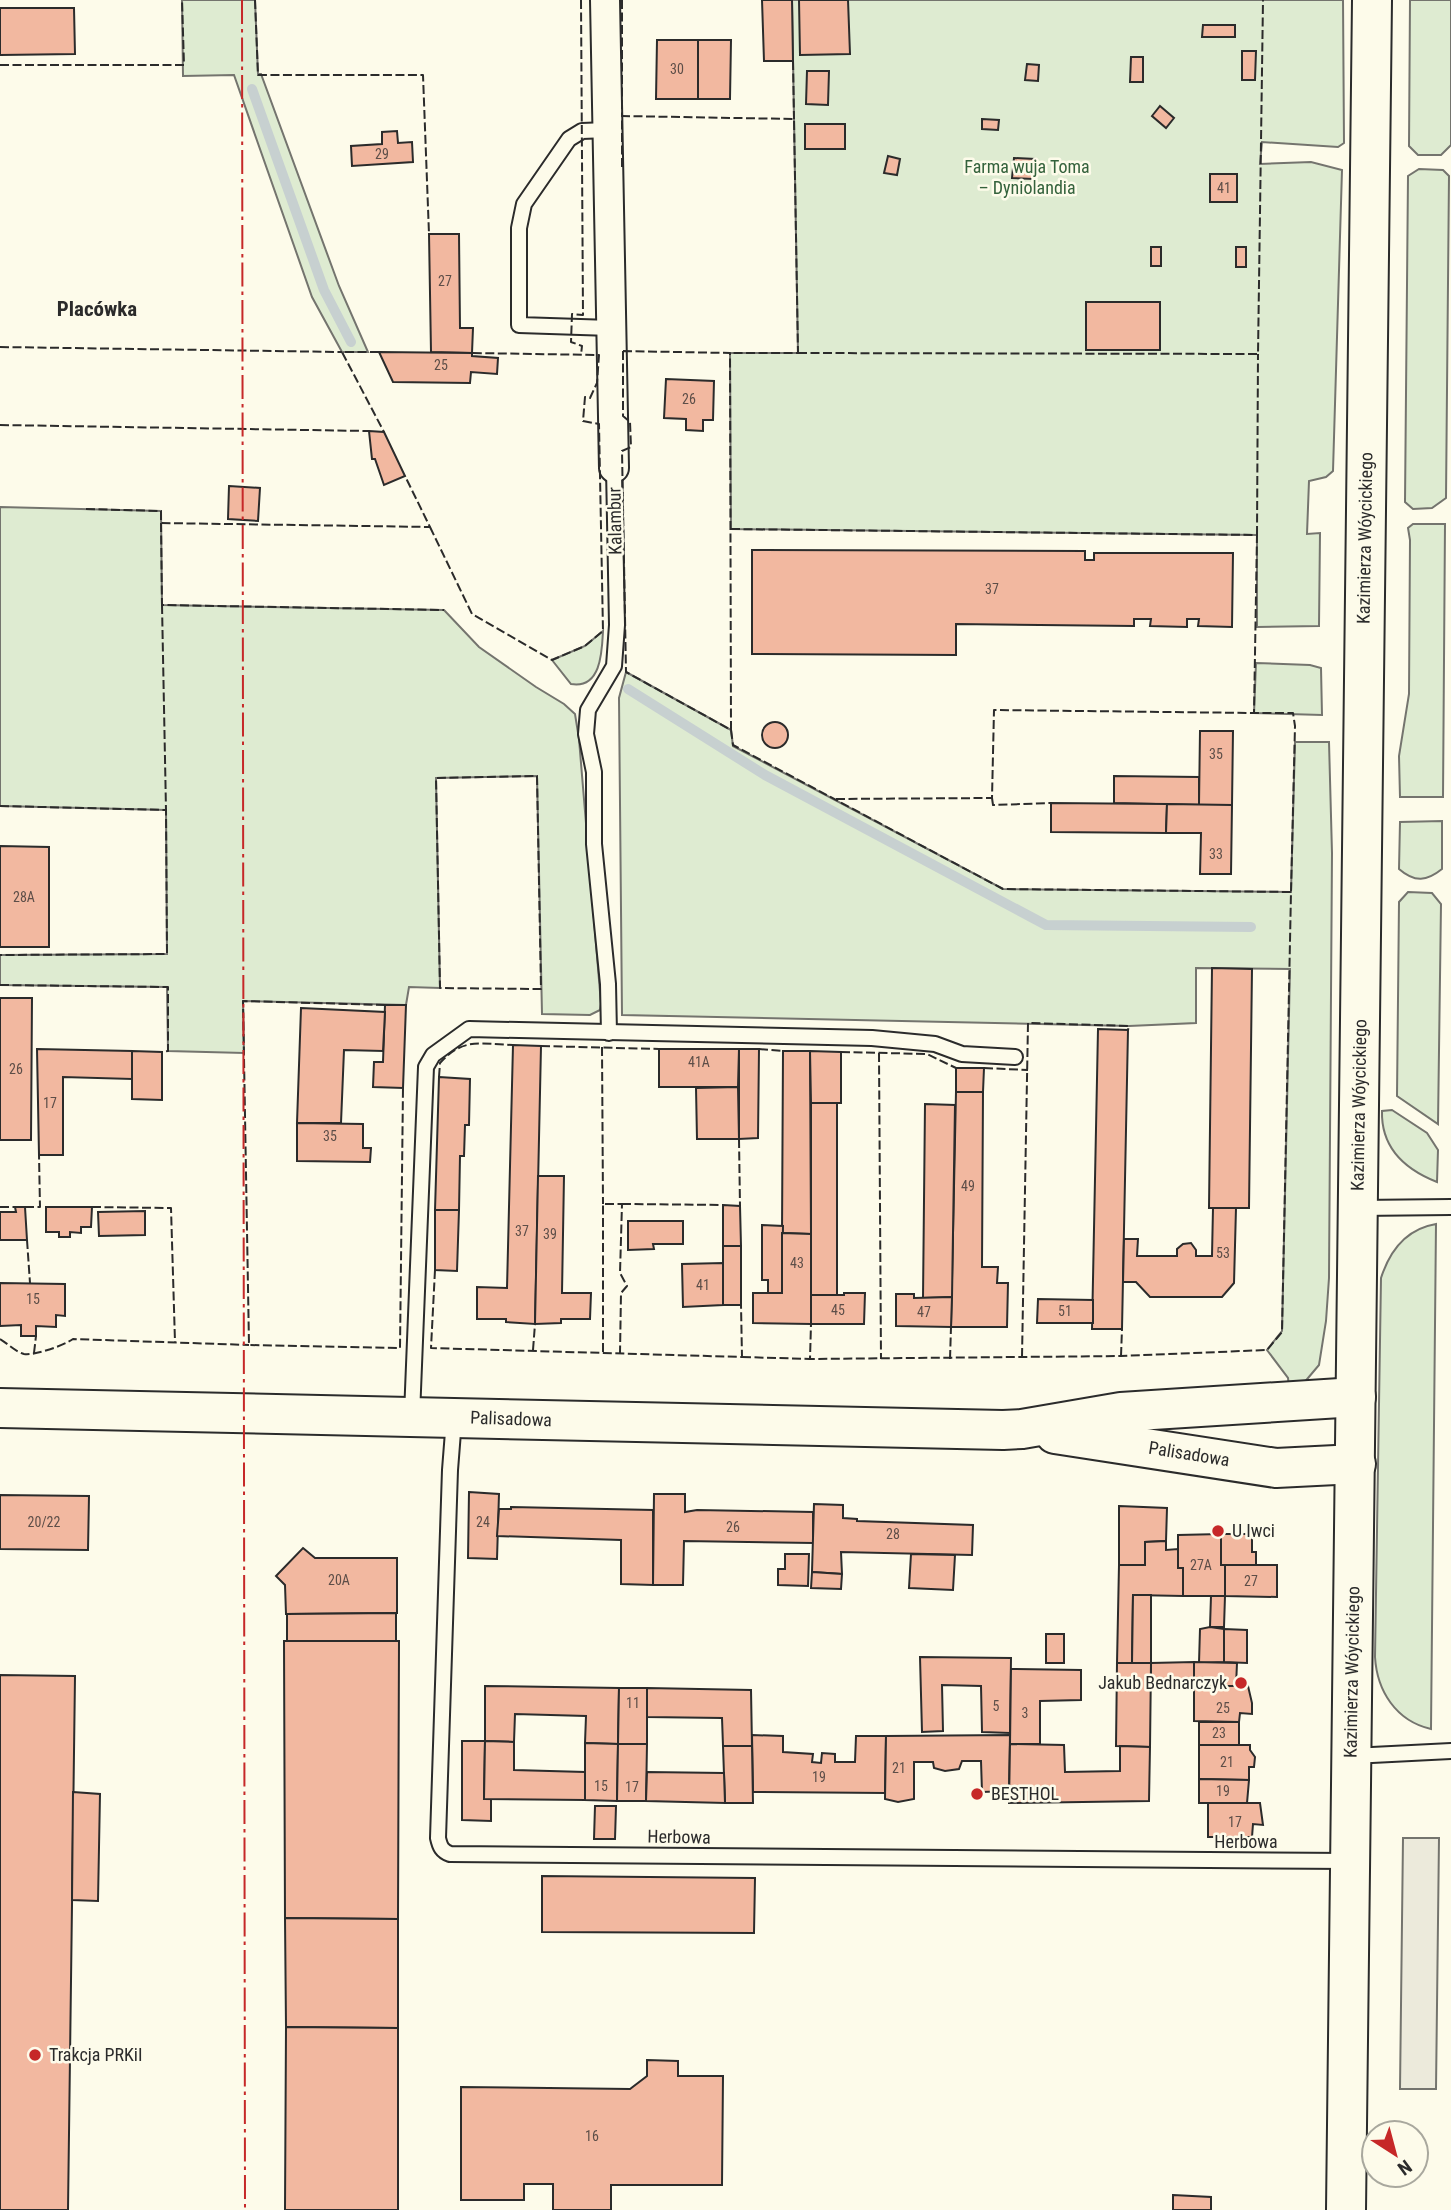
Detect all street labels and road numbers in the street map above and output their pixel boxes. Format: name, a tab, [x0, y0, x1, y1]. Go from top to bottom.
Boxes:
street label: Kazimierza Wóycickiego	[1353, 452, 1376, 624]
street label: Kalambur	[603, 486, 626, 555]
street label: Kazimierza Wóycickiego	[1347, 1019, 1370, 1191]
street label: Palisadowa	[470, 1407, 552, 1430]
street label: Palisadowa	[1147, 1437, 1231, 1470]
street label: Kazimierza Wóycickiego	[1340, 1586, 1363, 1758]
street label: Herbowa	[647, 1825, 711, 1848]
street label: Herbowa	[1214, 1831, 1278, 1852]

